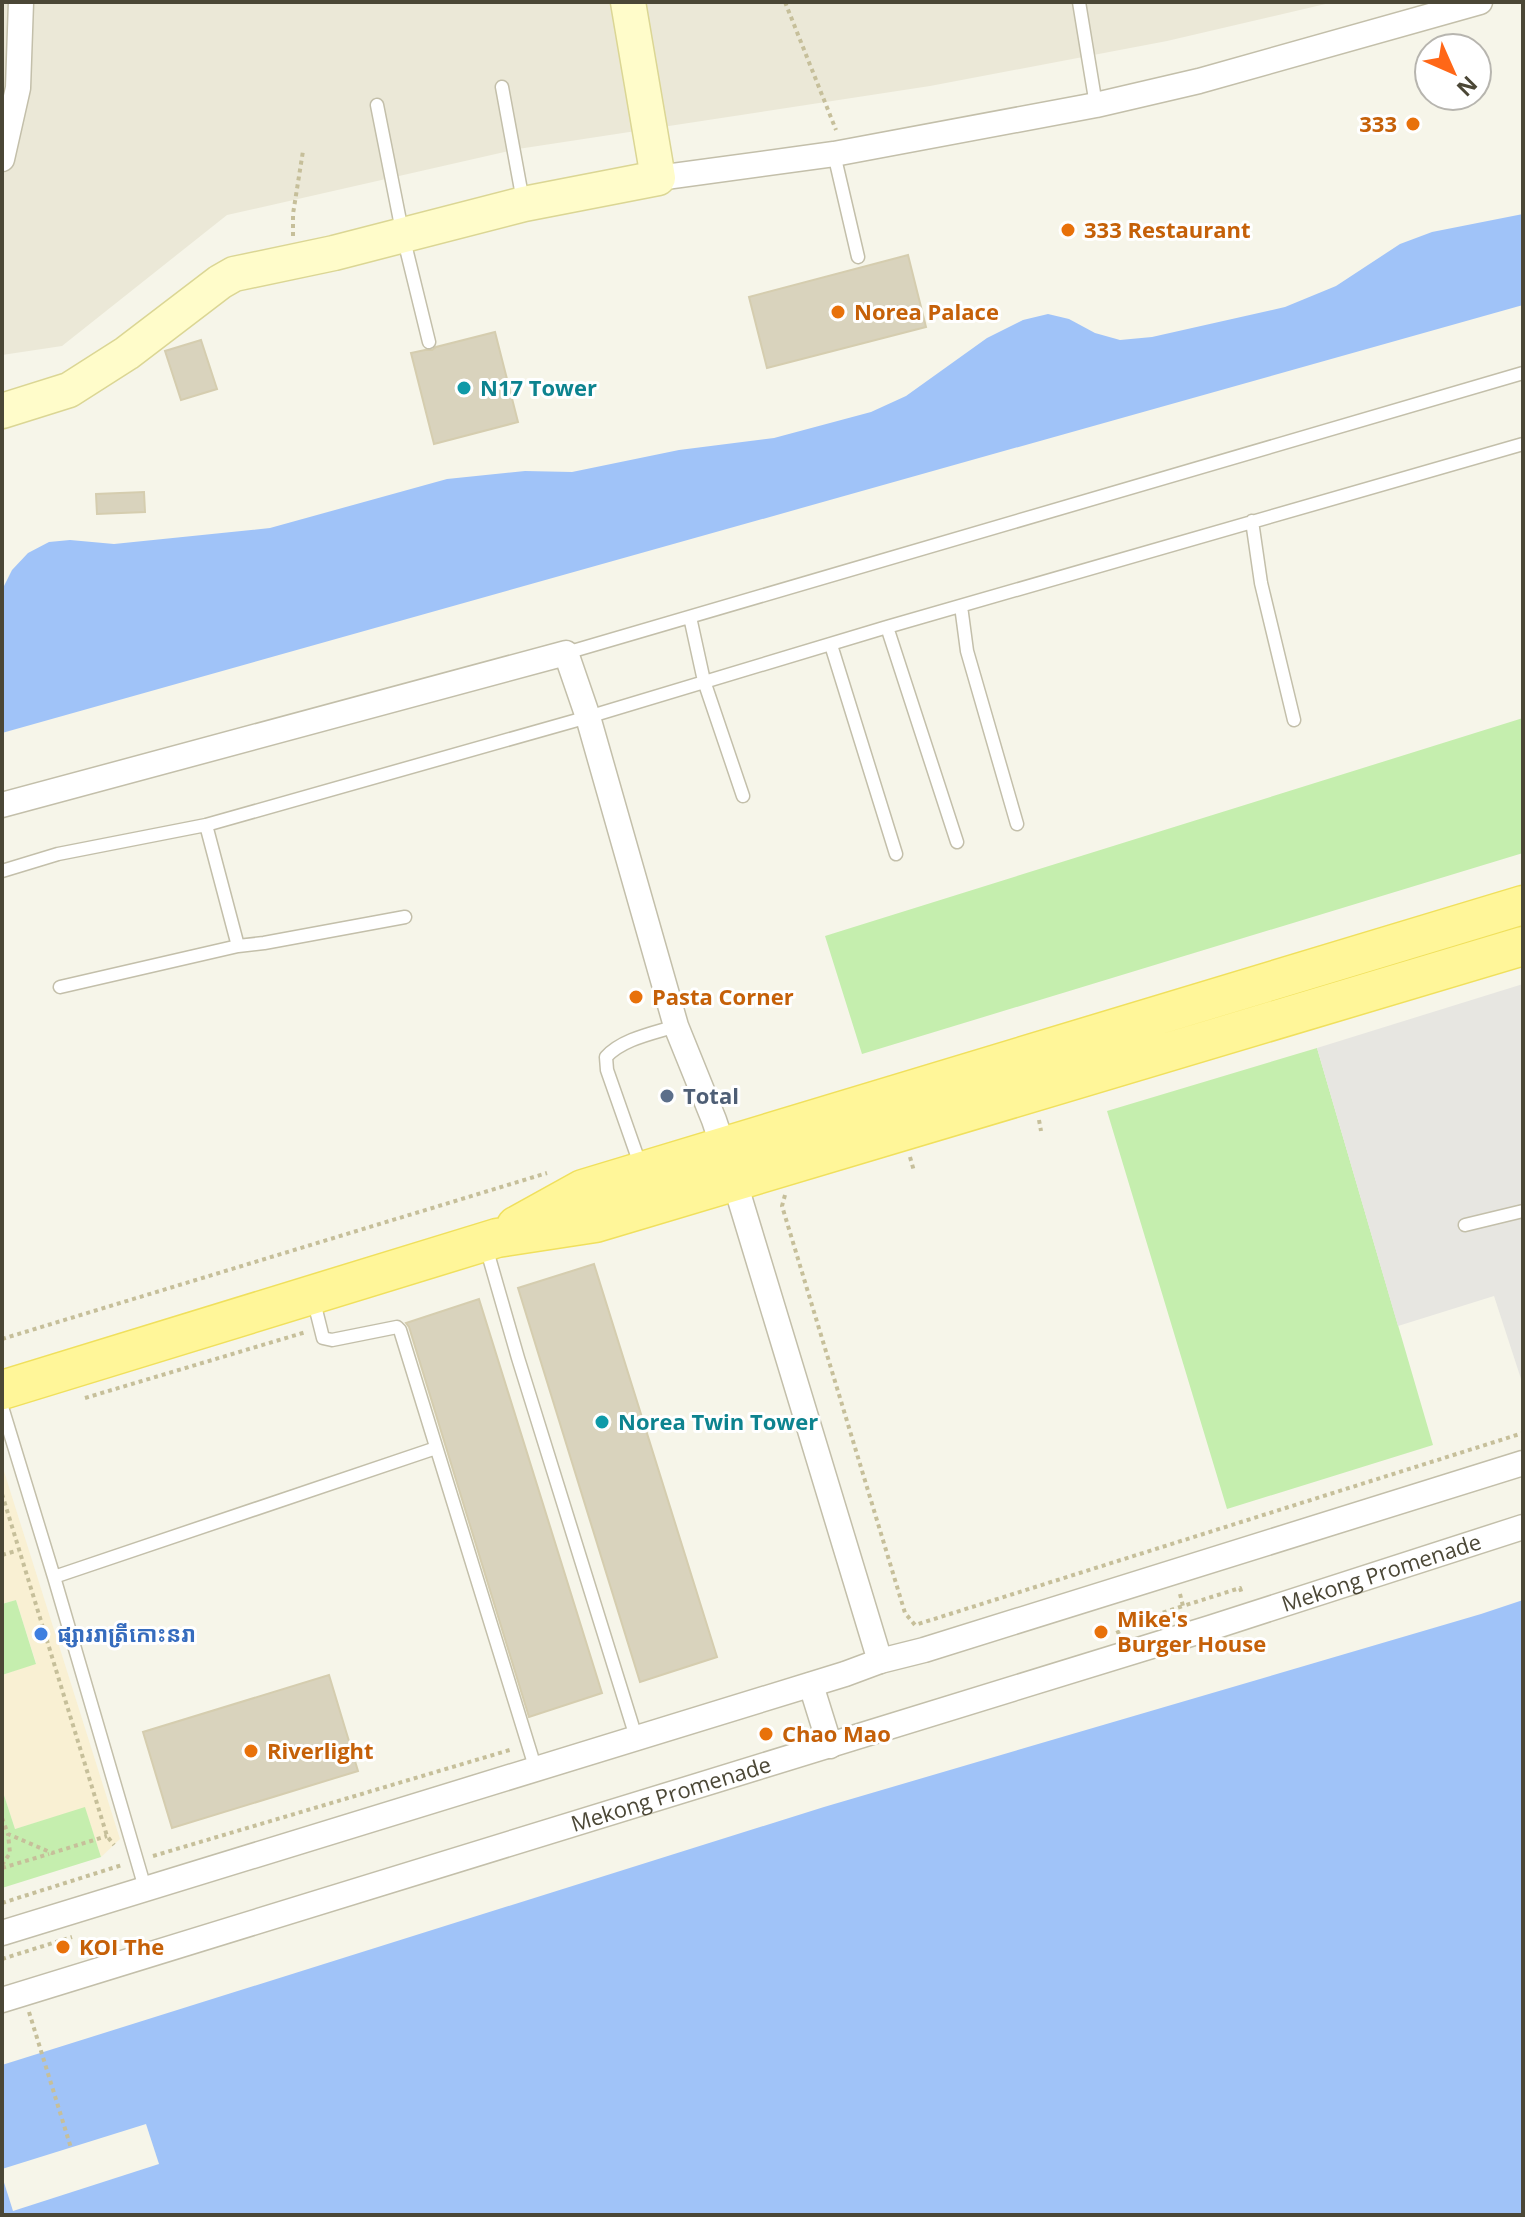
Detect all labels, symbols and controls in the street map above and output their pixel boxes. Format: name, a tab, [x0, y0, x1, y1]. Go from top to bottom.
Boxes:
north arrow	[1413, 32, 1493, 112]
text: N	[1451, 70, 1485, 104]
place label: 333	[1359, 108, 1397, 138]
marker: 333	[1404, 115, 1422, 133]
place label: 333 Restaurant	[1084, 214, 1251, 244]
marker: 333 Restaurant	[1059, 221, 1077, 239]
place label: Norea Palace	[854, 296, 999, 326]
marker: Norea Palace	[829, 303, 847, 321]
place label: N17 Tower	[480, 372, 597, 402]
marker: N17 Tower	[455, 379, 473, 397]
place label: Pasta Corner	[652, 981, 794, 1011]
marker: Pasta Corner	[627, 988, 645, 1006]
place label: Total	[683, 1080, 739, 1110]
marker: Total	[658, 1087, 676, 1105]
place label: Norea Twin Tower	[618, 1406, 818, 1436]
marker: Norea Twin Tower	[593, 1413, 611, 1431]
street label: Mekong Promenade	[1277, 1526, 1485, 1618]
place label: Mike's Burger House	[1117, 1603, 1266, 1658]
place label: ផ្សាររាត្រីកោះនរា	[57, 1618, 196, 1648]
marker: Mike's Burger House	[1092, 1623, 1110, 1641]
marker: ផ្សាររាត្រីកោះនរា	[32, 1625, 50, 1643]
place label: Chao Mao	[782, 1718, 891, 1748]
marker: Chao Mao	[757, 1725, 775, 1743]
place label: Riverlight	[267, 1735, 374, 1765]
marker: Riverlight	[242, 1742, 260, 1760]
street label: Mekong Promenade	[567, 1748, 774, 1838]
place label: KOI The	[79, 1931, 164, 1961]
marker: KOI The	[54, 1938, 72, 1956]

